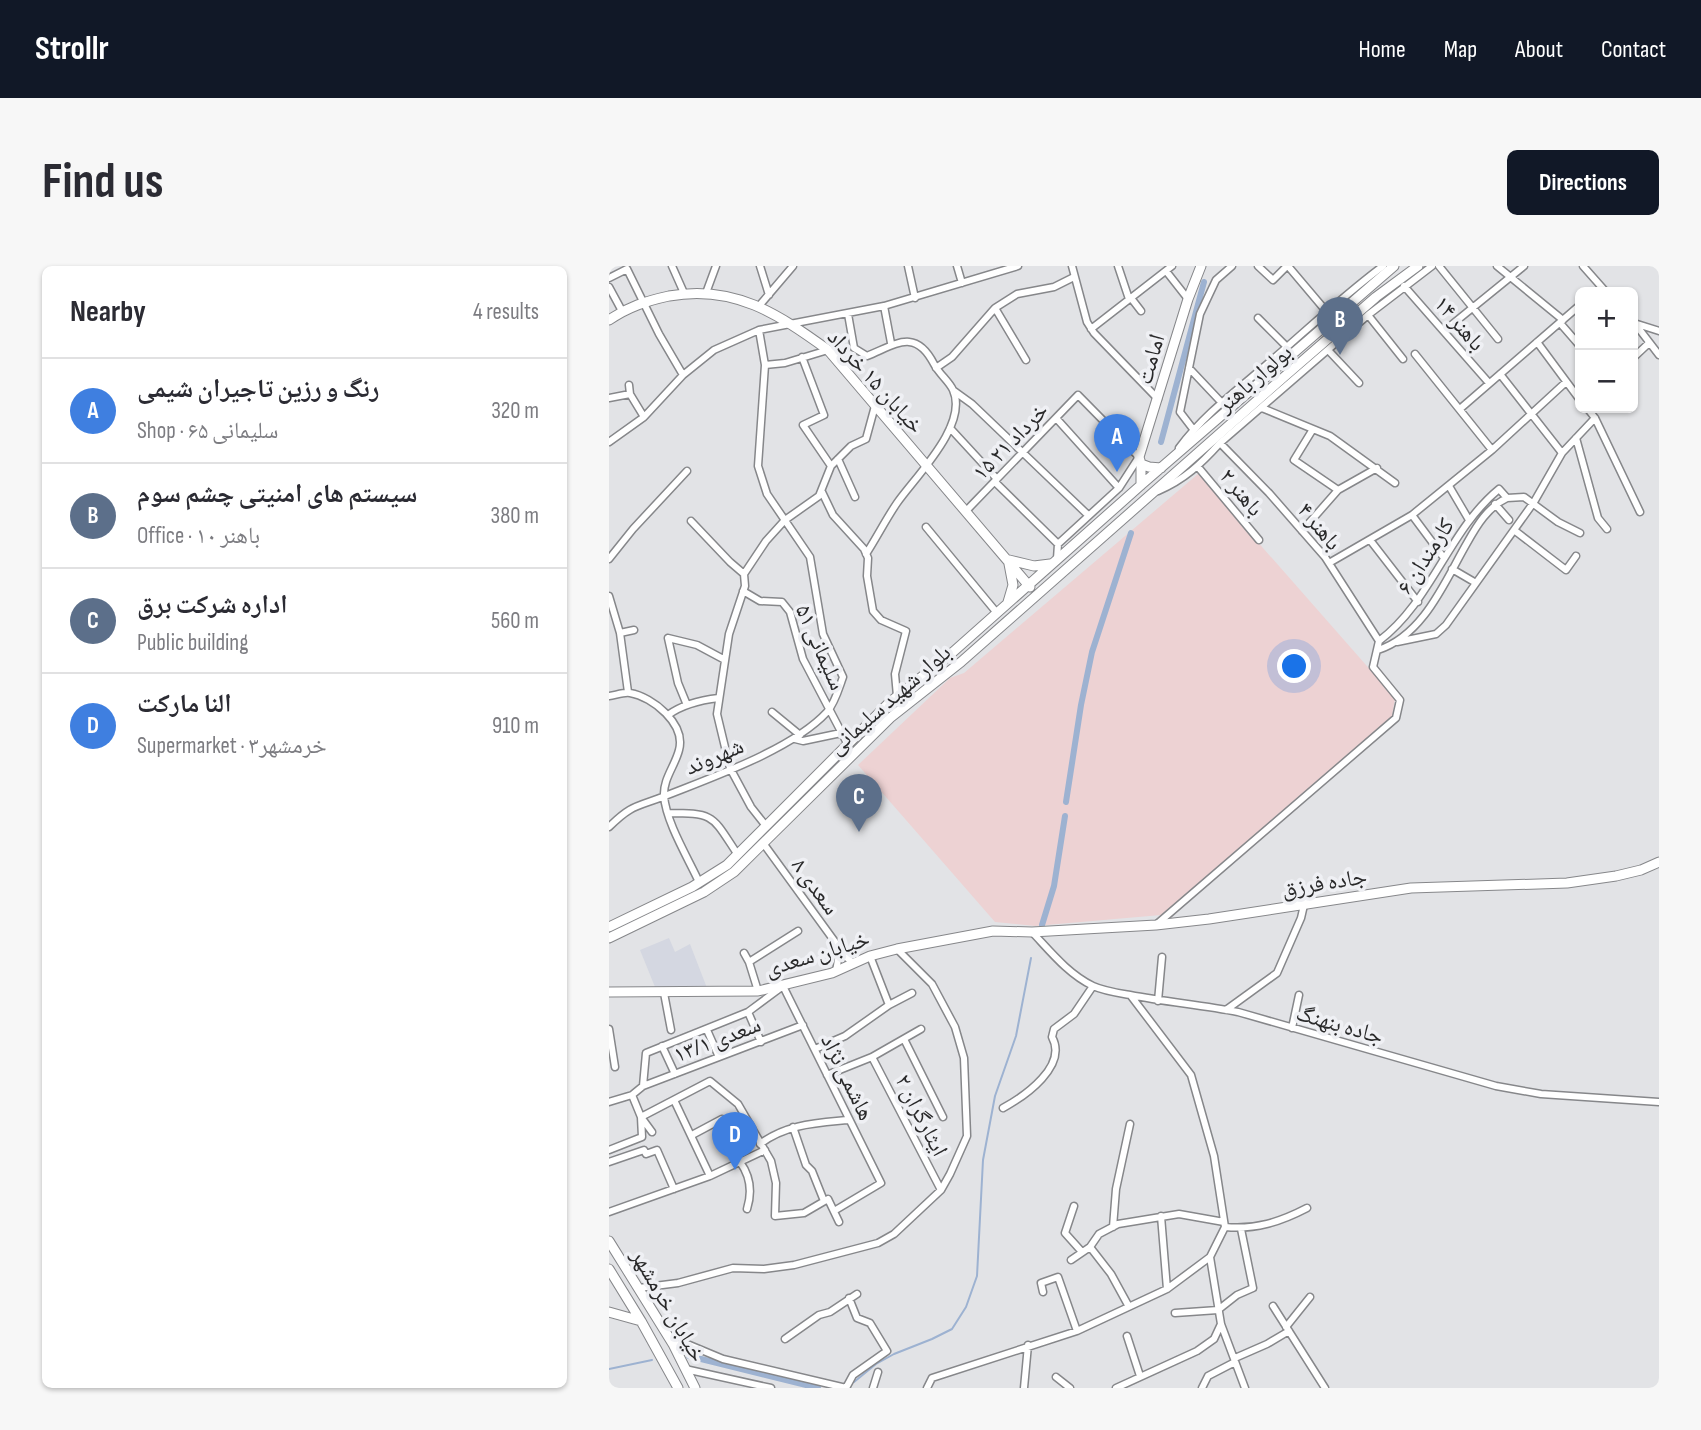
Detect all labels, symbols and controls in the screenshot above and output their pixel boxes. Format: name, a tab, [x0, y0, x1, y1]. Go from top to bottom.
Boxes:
text: Strollr	[35, 29, 109, 69]
text: Home	[1358, 35, 1406, 64]
text: Map	[1444, 35, 1477, 64]
text: About	[1515, 35, 1563, 64]
text: Contact	[1601, 35, 1666, 64]
button: Directions	[1507, 150, 1659, 215]
text: Find us	[42, 153, 164, 212]
map controls	[1575, 287, 1638, 413]
button: +	[1575, 287, 1638, 350]
street label: باهنر ۱۴	[1428, 290, 1491, 357]
text: Nearby	[70, 294, 146, 330]
pin: B	[1317, 297, 1363, 355]
text: 4 results	[473, 298, 539, 326]
street label: خیابان ۱۵ خرداد	[821, 324, 929, 440]
street label: امامت	[1130, 331, 1171, 388]
street label: بولوار باهنر	[1211, 338, 1298, 420]
button: −	[1575, 350, 1638, 413]
text: رنگ و رزین تاجیران شیمی	[137, 374, 379, 405]
text: A	[88, 397, 98, 425]
text: 320 m	[491, 397, 539, 425]
street label: ۱۵ خرداد ۲١	[967, 397, 1055, 486]
pin: A	[1094, 414, 1140, 472]
text: Shop · سلیمانی ۶۵	[137, 417, 278, 445]
street label: باهنر ۲	[1213, 463, 1269, 522]
text: سیستم های امنیتی چشم سوم	[137, 479, 417, 510]
street label: باهنر ۴	[1291, 497, 1347, 556]
text: B	[88, 502, 98, 530]
text: 380 m	[491, 502, 539, 530]
street label: کارمندان ۶	[1391, 513, 1461, 600]
text: Office · باهنر ۱۰	[137, 522, 260, 550]
text: اداره شرکت برق	[137, 590, 288, 621]
street label: سلیمانی ۵۱	[789, 600, 851, 695]
text: C	[87, 607, 99, 635]
text: 560 m	[491, 607, 539, 635]
text: Public building	[137, 629, 248, 657]
street label: بلوار شهید سلیمانی	[822, 639, 957, 761]
your location	[1277, 649, 1311, 683]
text: النا مارکت	[137, 689, 232, 720]
text: D	[87, 712, 99, 740]
text: 910 m	[492, 712, 539, 740]
text: Supermarket · خرمشهر۳	[137, 732, 327, 760]
street label: شهروند	[681, 732, 748, 782]
pin: C	[836, 774, 882, 832]
street label: سعدی ۸	[785, 853, 845, 921]
street label: جاده فرزق	[1280, 862, 1369, 904]
street label: خیابان سعدی	[762, 925, 873, 983]
street label: جاده بنهنگ	[1293, 999, 1387, 1051]
street label: سعدی ۱۳/۱	[670, 1011, 765, 1069]
street label: هاشمی نژاد	[814, 1030, 880, 1125]
street label: ایثارگران ۲	[889, 1070, 954, 1161]
pin: D	[712, 1112, 758, 1170]
street label: خیابان خرمشهر	[624, 1243, 712, 1367]

